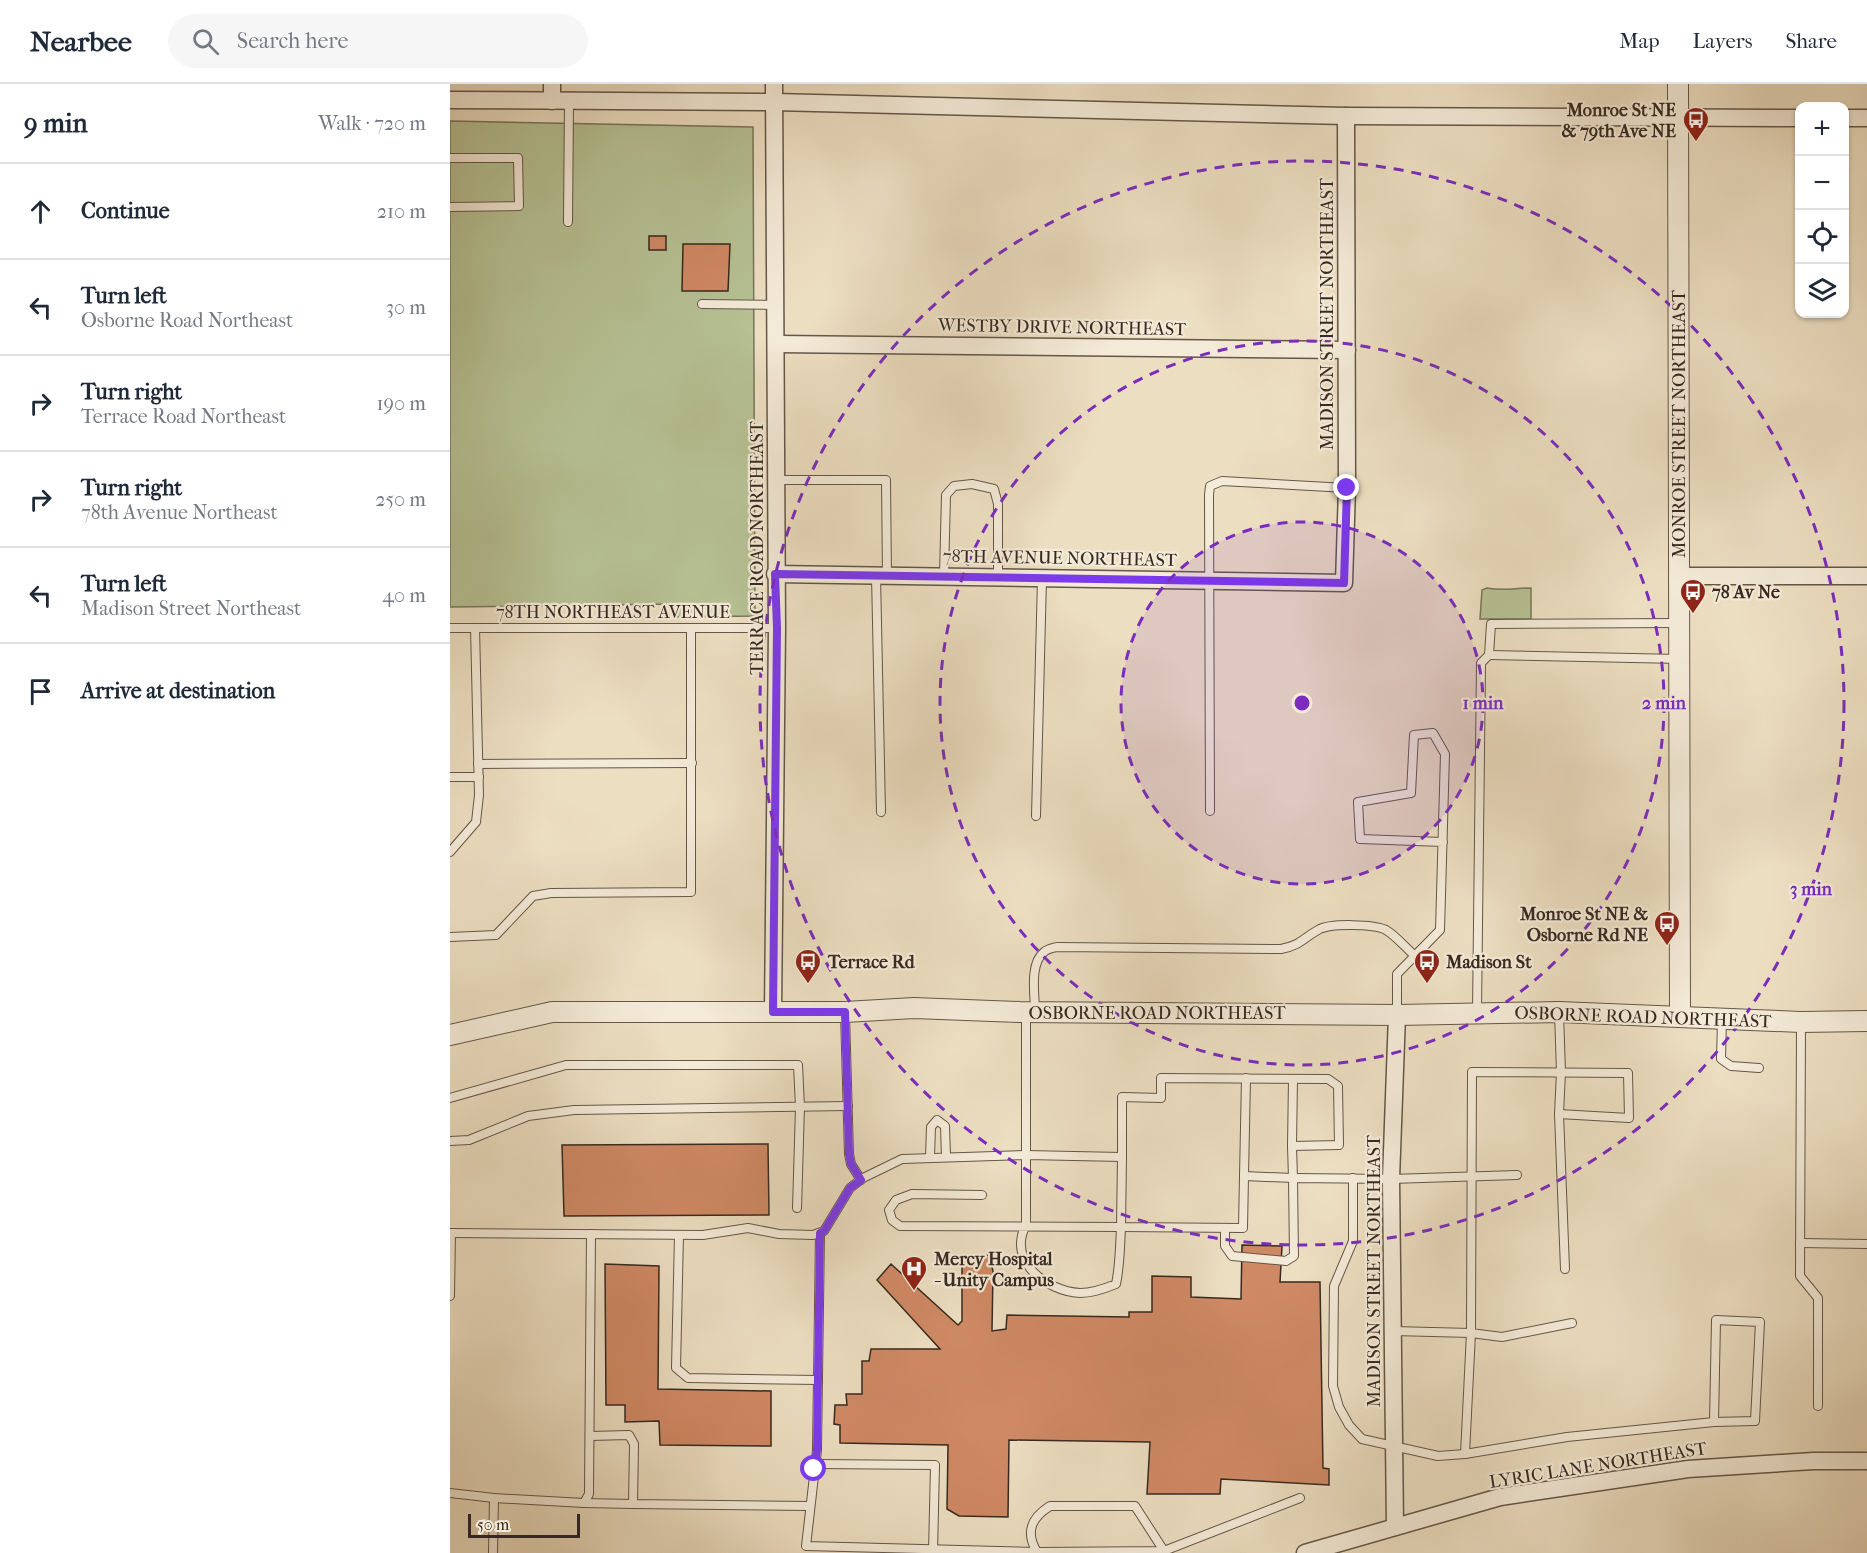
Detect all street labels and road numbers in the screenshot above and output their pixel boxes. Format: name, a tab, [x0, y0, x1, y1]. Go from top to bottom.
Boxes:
street label: MADISON STREET NORTHEAST	[1317, 177, 1338, 450]
street label: MONROE STREET NORTHEAST	[1669, 289, 1690, 558]
street label: WESTBY DRIVE NORTHEAST	[937, 315, 1187, 340]
street label: TERRACE ROAD NORTHEAST	[747, 420, 768, 675]
street label: 78TH AVENUE NORTHEAST	[943, 546, 1178, 571]
street label: 78TH NORTHEAST AVENUE	[496, 602, 730, 623]
street label: OSBORNE ROAD NORTHEAST	[1028, 1003, 1286, 1024]
street label: OSBORNE ROAD NORTHEAST	[1514, 1003, 1773, 1033]
street label: MADISON STREET NORTHEAST	[1364, 1134, 1385, 1407]
street label: LYRIC LANE NORTHEAST	[1488, 1438, 1709, 1493]

